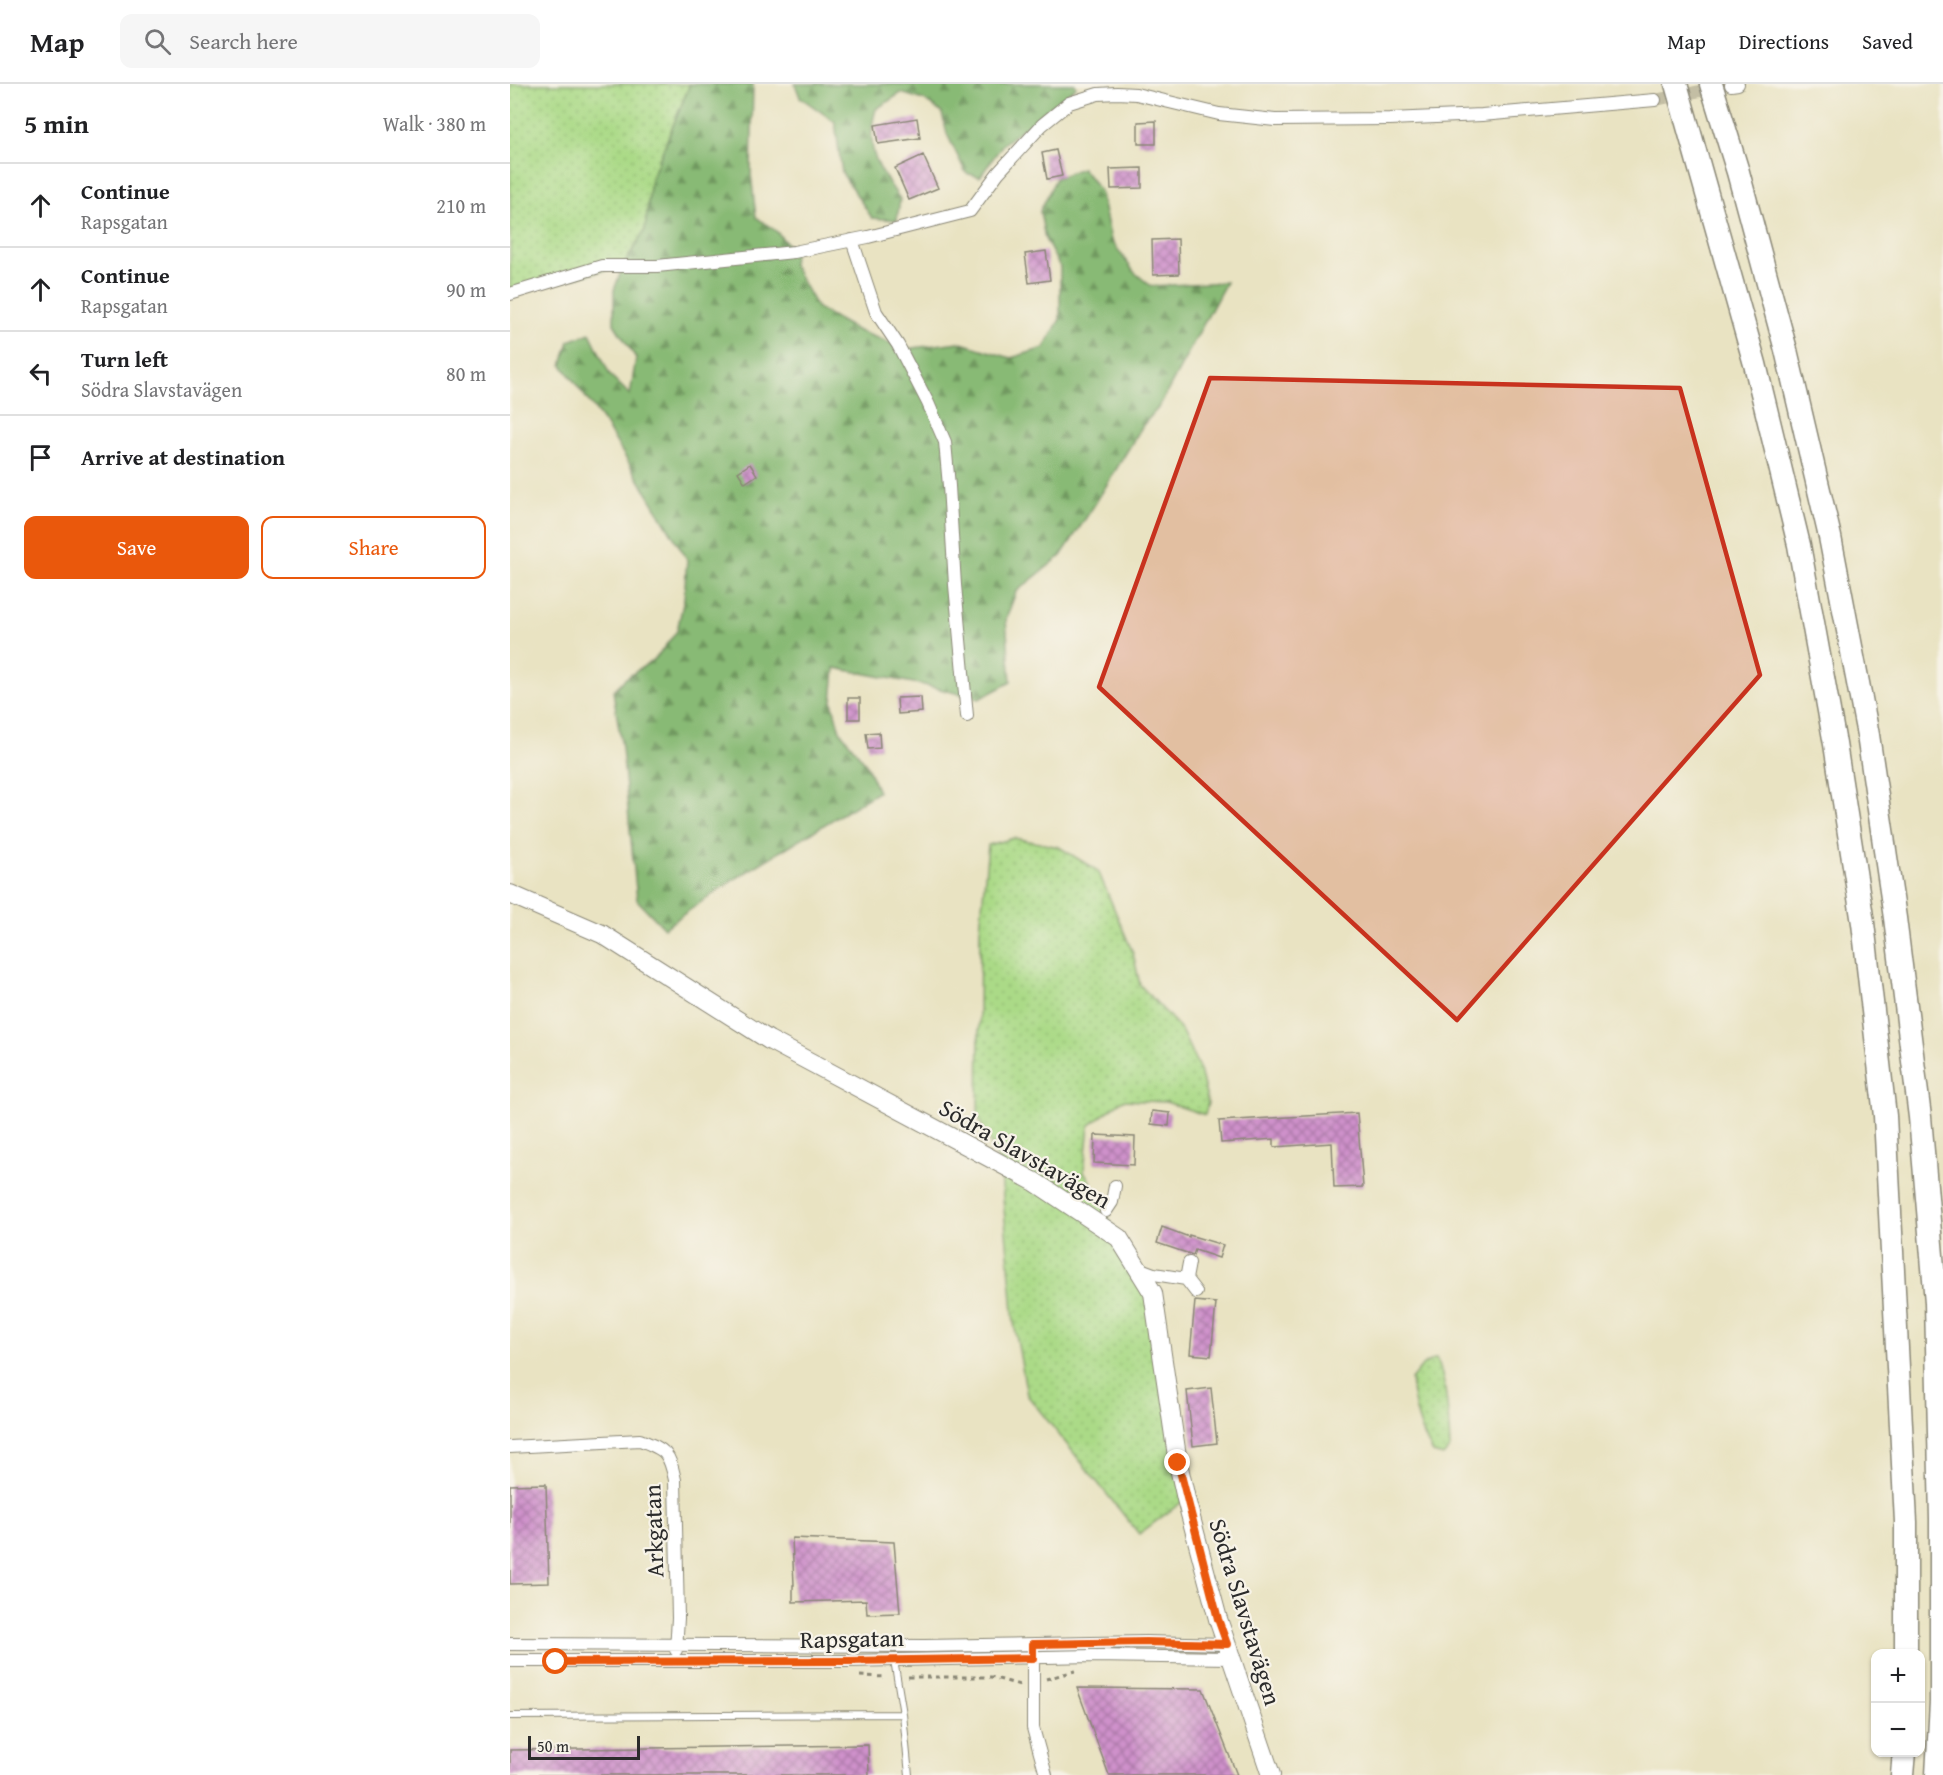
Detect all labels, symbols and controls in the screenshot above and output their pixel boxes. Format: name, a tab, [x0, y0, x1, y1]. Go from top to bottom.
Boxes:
search box	[120, 14, 540, 68]
text: Map	[30, 21, 84, 62]
icon: search	[141, 25, 174, 58]
text: Search here	[189, 25, 298, 57]
text: Map	[1667, 26, 1706, 57]
text: Directions	[1739, 26, 1829, 57]
text: Saved	[1862, 26, 1913, 57]
text: 5 min	[24, 104, 89, 143]
text: Walk · 380 m	[383, 109, 486, 138]
text: Continue	[81, 175, 170, 207]
icon: ahead	[24, 189, 57, 222]
text: 210 m	[436, 191, 486, 220]
text: Rapsgatan	[81, 207, 168, 236]
text: Continue	[81, 259, 170, 291]
icon: ahead	[24, 273, 57, 306]
text: 90 m	[446, 275, 486, 304]
text: Rapsgatan	[81, 291, 168, 320]
text: Turn left	[81, 343, 168, 375]
icon: left	[24, 357, 57, 390]
text: 80 m	[446, 359, 486, 388]
text: Södra Slavstavägen	[81, 375, 242, 404]
icon: arrive	[24, 441, 57, 474]
text: Arrive at destination	[81, 441, 285, 473]
button: Save	[24, 516, 249, 579]
button: Share	[261, 516, 486, 579]
street label: Södra Slavstavägen	[933, 1090, 1118, 1217]
route end	[1164, 1449, 1190, 1475]
street label: Arkgatan	[634, 1483, 673, 1578]
street label: Södra Slavstavägen	[1200, 1514, 1291, 1710]
street label: Rapsgatan	[800, 1620, 905, 1657]
route start	[542, 1648, 568, 1674]
map controls	[1871, 1649, 1925, 1757]
button: +	[1871, 1649, 1925, 1703]
button: −	[1871, 1703, 1925, 1757]
scale bar	[528, 1733, 640, 1760]
text: 50 m	[537, 1734, 569, 1758]

